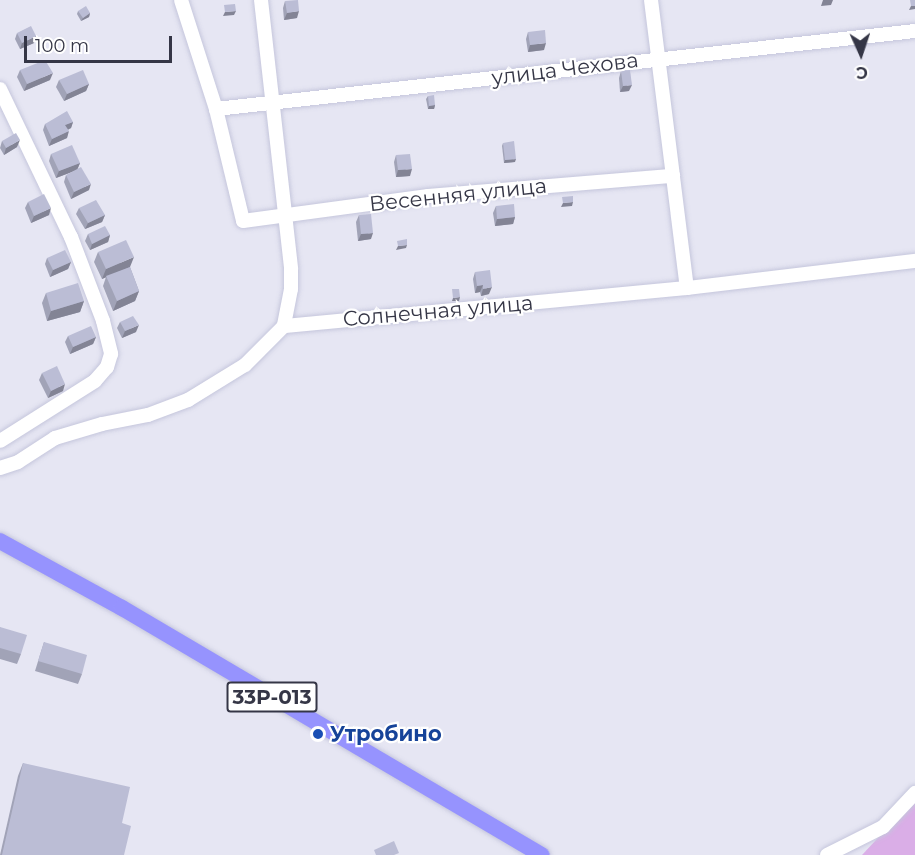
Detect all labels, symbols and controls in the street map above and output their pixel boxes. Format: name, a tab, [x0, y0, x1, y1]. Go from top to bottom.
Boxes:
scale bar	[27, 24, 176, 62]
north arrow	[831, 24, 891, 84]
text: 100 m	[35, 35, 89, 57]
street label: улица Чехова	[490, 47, 640, 91]
text: С	[856, 63, 868, 82]
street label: Весенняя улица	[368, 173, 548, 217]
street label: Солнечная улица	[342, 290, 534, 332]
road number: 33Р-013	[226, 680, 318, 714]
place label: Утробино	[330, 721, 442, 747]
marker: Утробино	[311, 727, 325, 741]

